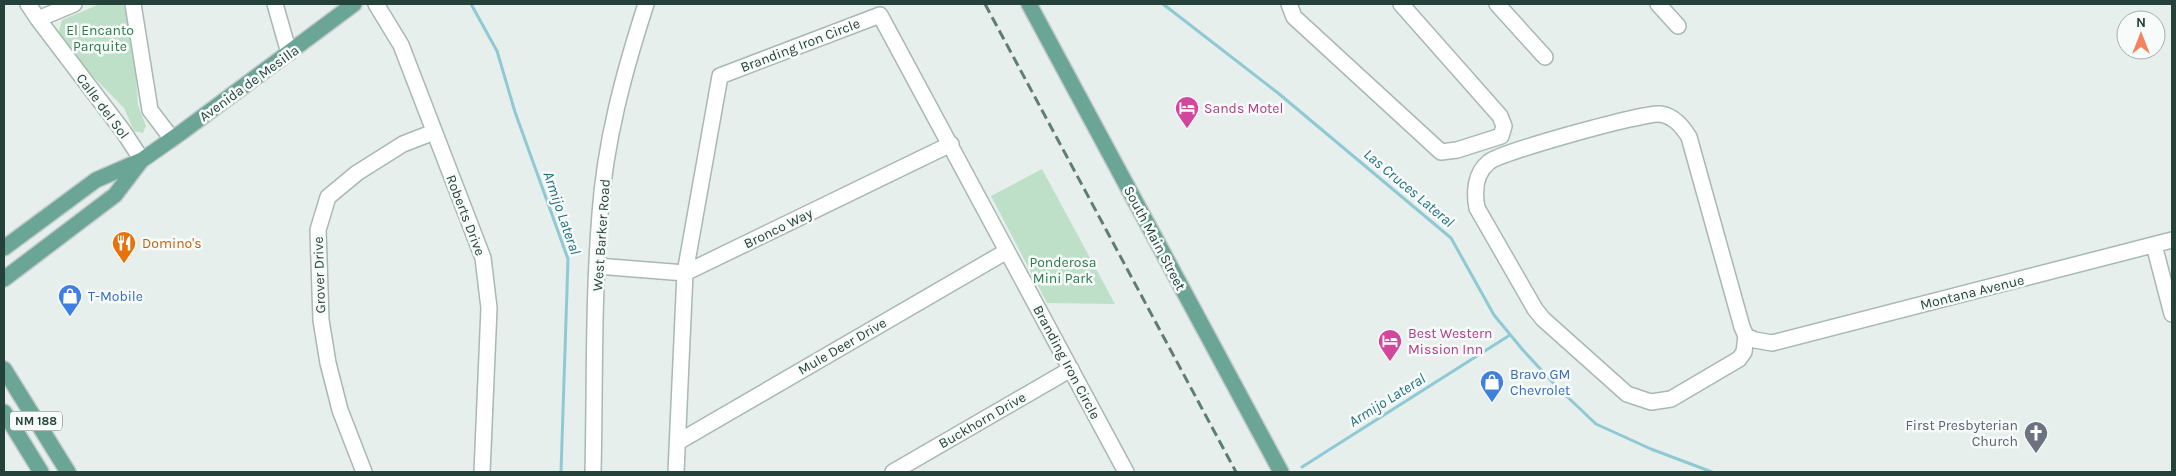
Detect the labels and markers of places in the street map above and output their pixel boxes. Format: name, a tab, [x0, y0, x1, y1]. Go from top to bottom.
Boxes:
hotel icon: Sands Motel	[1174, 95, 1200, 129]
place label: Sands Motel	[1204, 100, 1283, 117]
restaurant icon: Domino's	[111, 230, 137, 264]
place label: Domino's	[142, 235, 202, 252]
shop icon: T-Mobile	[57, 283, 83, 317]
place label: T-Mobile	[88, 288, 143, 305]
place label: Best Western Mission Inn	[1408, 325, 1492, 358]
hotel icon: Best Western Mission Inn	[1377, 328, 1403, 362]
place label: Bravo GM Chevrolet	[1510, 366, 1570, 399]
shop icon: Bravo GM Chevrolet	[1479, 369, 1505, 403]
place label: First Presbyterian Church	[1905, 417, 2018, 450]
church icon: First Presbyterian Church	[2023, 420, 2049, 454]

